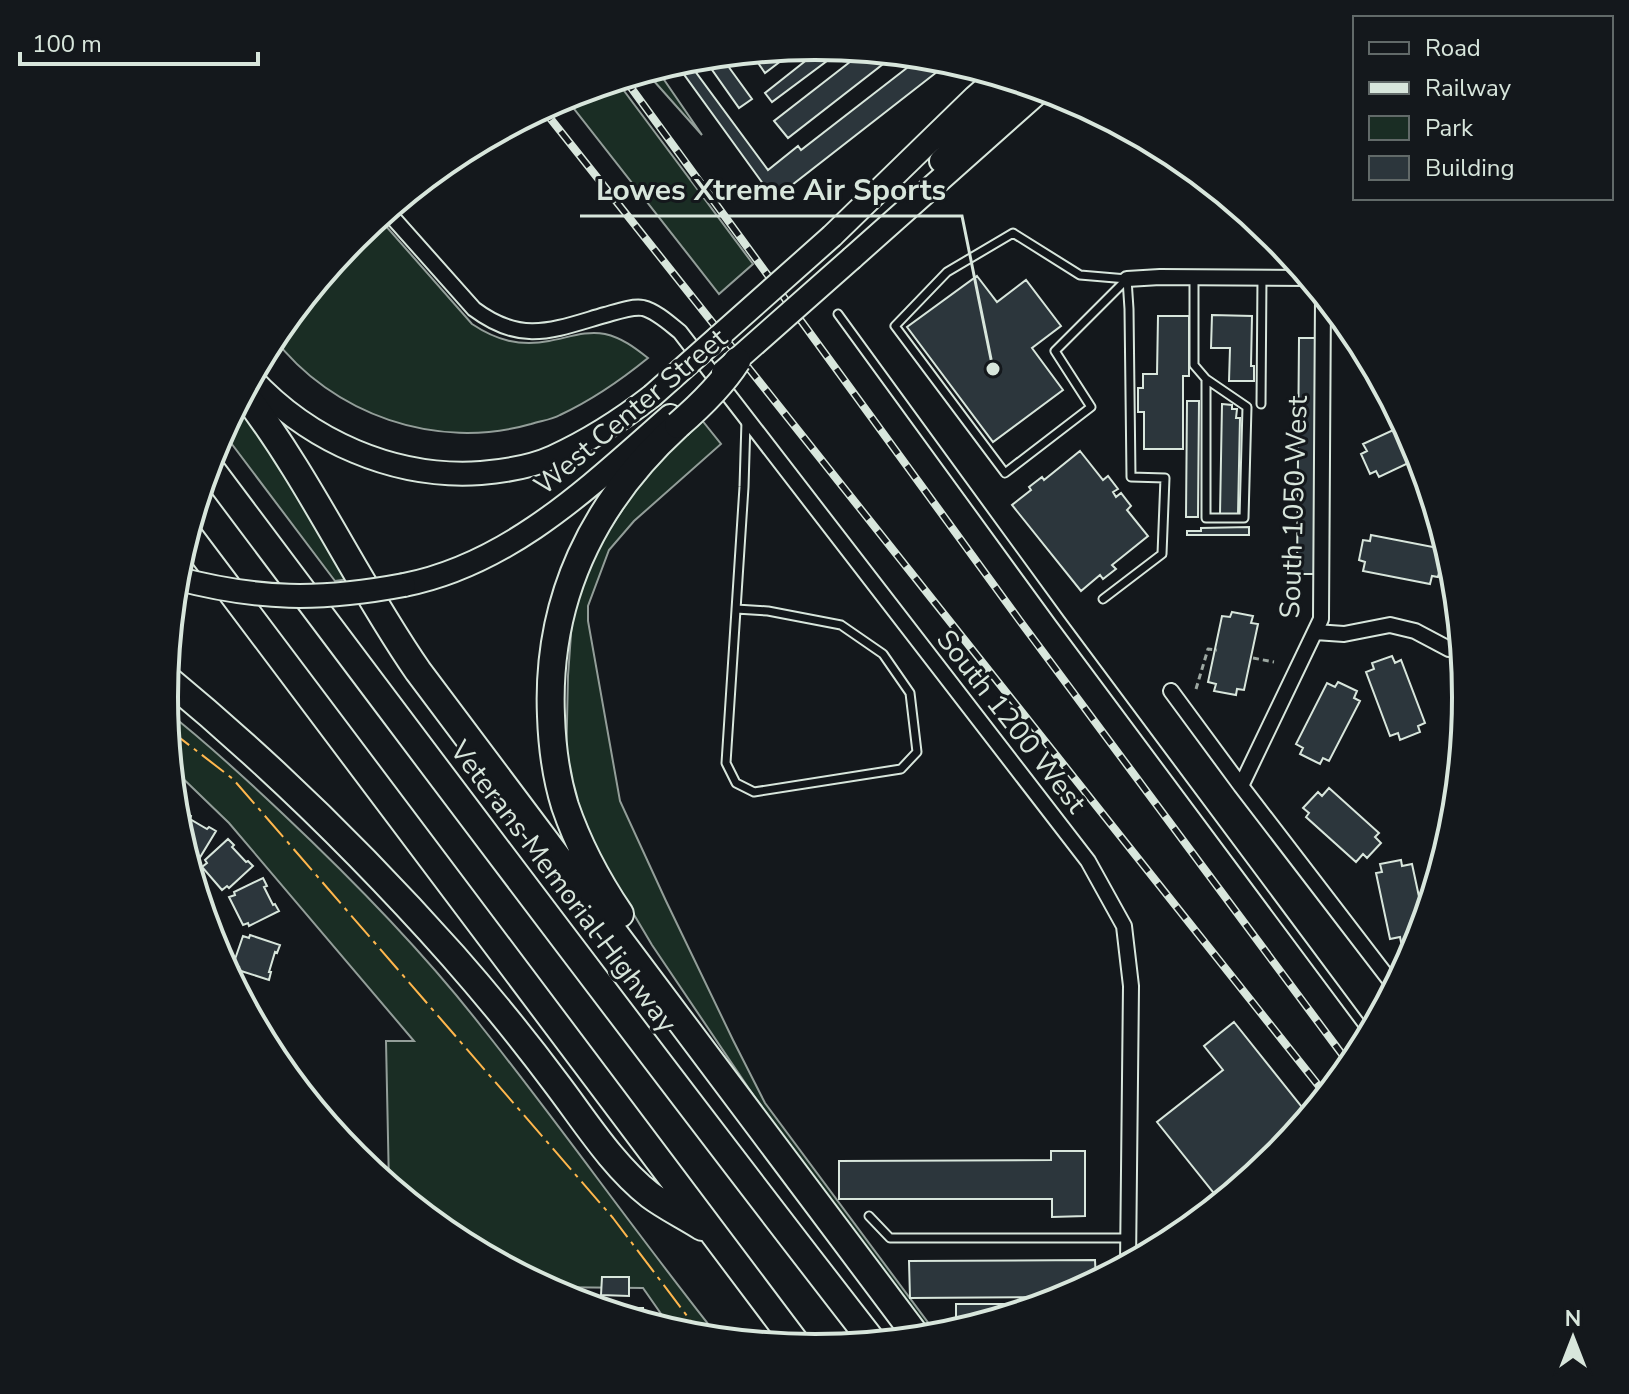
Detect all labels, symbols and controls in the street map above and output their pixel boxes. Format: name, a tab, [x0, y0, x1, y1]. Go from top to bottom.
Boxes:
scale bar	[20, 16, 258, 66]
legend	[1353, 16, 1613, 200]
text: 100 m	[32, 28, 102, 60]
text: Road	[1425, 32, 1481, 64]
text: Railway	[1425, 72, 1512, 104]
text: Park	[1425, 112, 1474, 144]
text: Building	[1425, 152, 1515, 184]
callout: Lowes Xtreme Air Sports	[580, 162, 962, 216]
text: Lowes Xtreme Air Sports	[596, 170, 946, 211]
street label: West Center Street	[526, 320, 735, 504]
street label: South 1050 West	[1271, 395, 1317, 619]
street label: South 1200 West	[928, 622, 1095, 821]
street label: Veterans Memorial Highway	[440, 732, 686, 1041]
north arrow	[1533, 1298, 1613, 1378]
text: N	[1565, 1304, 1581, 1334]

